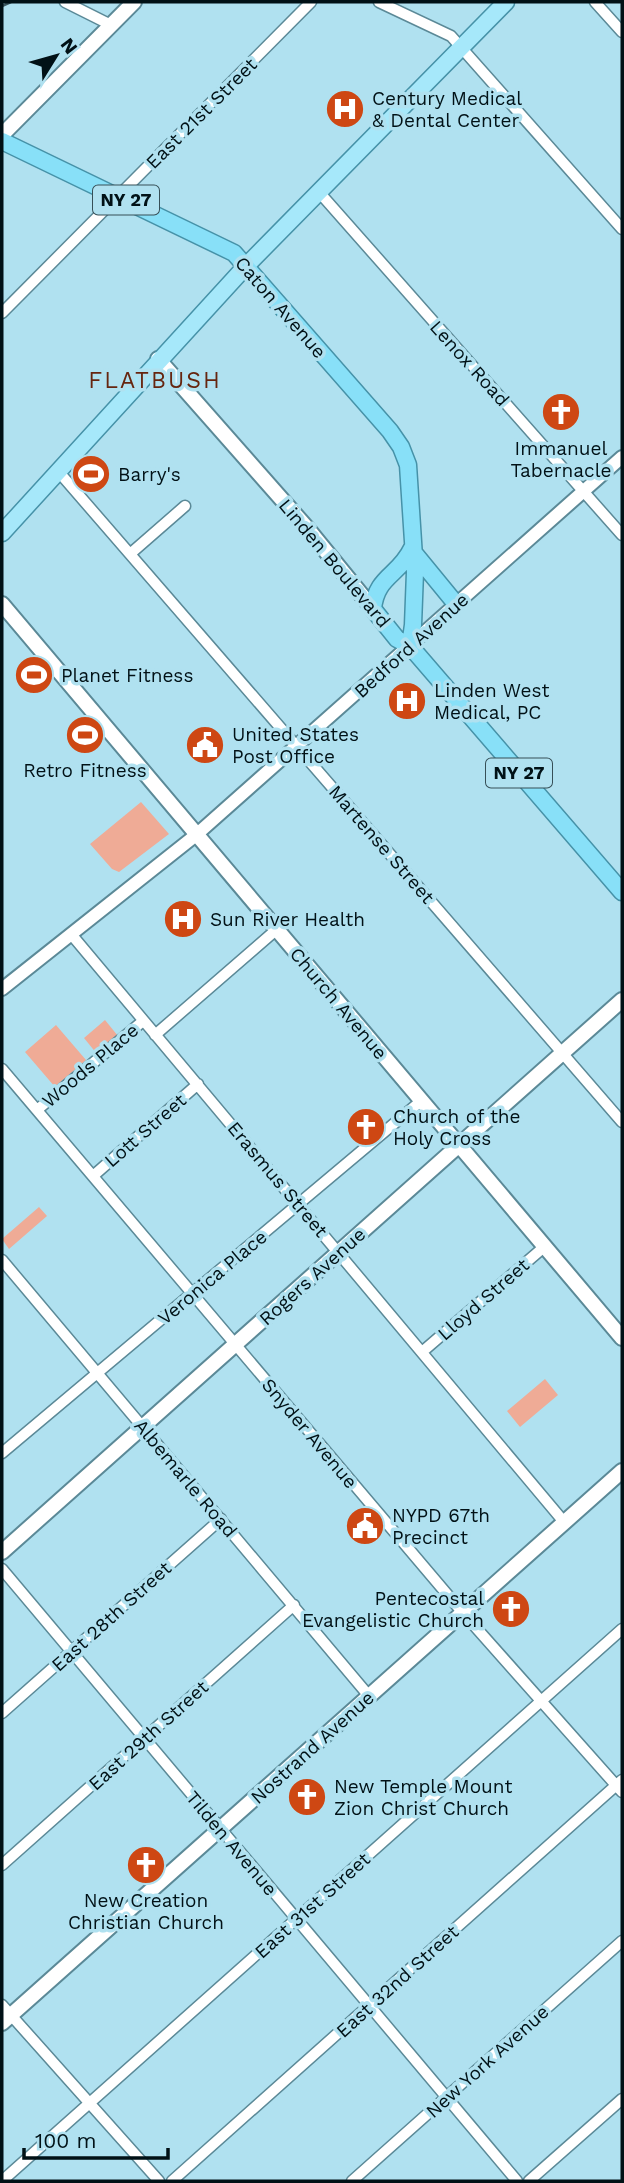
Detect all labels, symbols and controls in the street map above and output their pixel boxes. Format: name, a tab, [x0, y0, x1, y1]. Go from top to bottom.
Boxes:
north arrow	[21, 21, 91, 91]
text: N	[56, 34, 83, 59]
street label: East 21st Street	[141, 53, 262, 174]
place label: Century Medical & Dental Center	[372, 87, 522, 132]
hospital icon: Century Medical & Dental Center	[324, 88, 366, 130]
road number: NY 27	[93, 186, 159, 215]
street label: Caton Avenue	[230, 252, 331, 363]
street label: Lenox Road	[425, 316, 514, 411]
district label: FLATBUSH	[88, 367, 222, 394]
church icon: Immanuel Tabernacle	[540, 391, 582, 433]
place label: Immanuel Tabernacle	[511, 437, 611, 482]
sports icon: Barry's	[70, 453, 112, 495]
place label: Barry's	[118, 463, 181, 486]
street label: Linden Boulevard	[274, 494, 395, 632]
street label: Bedford Avenue	[349, 588, 473, 703]
sports icon: Planet Fitness	[13, 654, 55, 696]
place label: Planet Fitness	[61, 664, 193, 687]
place label: Linden West Medical, PC	[434, 679, 549, 724]
hospital icon: Linden West Medical, PC	[386, 680, 428, 722]
sports icon: Retro Fitness	[64, 714, 106, 756]
place label: United States Post Office	[232, 723, 359, 768]
public building icon: United States Post Office	[184, 724, 226, 766]
road number: NY 27	[486, 758, 552, 788]
place label: Retro Fitness	[23, 759, 147, 782]
street label: Martense Street	[324, 780, 439, 908]
hospital icon: Sun River Health	[162, 898, 204, 940]
place label: Sun River Health	[210, 908, 365, 931]
street label: Church Avenue	[285, 943, 392, 1064]
street label: Woods Place	[38, 1018, 143, 1112]
street label: Lott Street	[100, 1089, 191, 1172]
place label: Church of the Holy Cross	[393, 1105, 521, 1150]
church icon: Church of the Holy Cross	[345, 1106, 387, 1148]
street label: Erasmus Street	[223, 1117, 333, 1242]
street label: Rogers Avenue	[254, 1223, 370, 1330]
street label: Veronica Place	[153, 1225, 272, 1330]
street label: Lloyd Street	[433, 1253, 534, 1345]
street label: Snyder Avenue	[257, 1374, 362, 1493]
street label: Albemarle Road	[129, 1414, 242, 1542]
place label: NYPD 67th Precinct	[392, 1504, 490, 1549]
public building icon: NYPD 67th Precinct	[344, 1505, 386, 1547]
street label: East 28th Street	[47, 1556, 176, 1676]
place label: Pentecostal Evangelistic Church	[302, 1587, 484, 1632]
church icon: Pentecostal Evangelistic Church	[490, 1588, 532, 1630]
street label: East 29th Street	[84, 1675, 213, 1795]
street label: Nostrand Avenue	[246, 1686, 379, 1809]
place label: New Temple Mount Zion Christ Church	[334, 1775, 512, 1820]
church icon: New Temple Mount Zion Christ Church	[286, 1776, 328, 1818]
street label: Tilden Avenue	[181, 1786, 282, 1900]
church icon: New Creation Christian Church	[125, 1844, 167, 1886]
street label: East 31st Street	[250, 1847, 375, 1963]
place label: New Creation Christian Church	[68, 1889, 224, 1934]
street label: East 32nd Street	[331, 1920, 463, 2042]
street label: New York Avenue	[421, 2000, 554, 2123]
scale bar	[24, 2116, 168, 2160]
text: 100 m	[35, 2128, 97, 2153]

